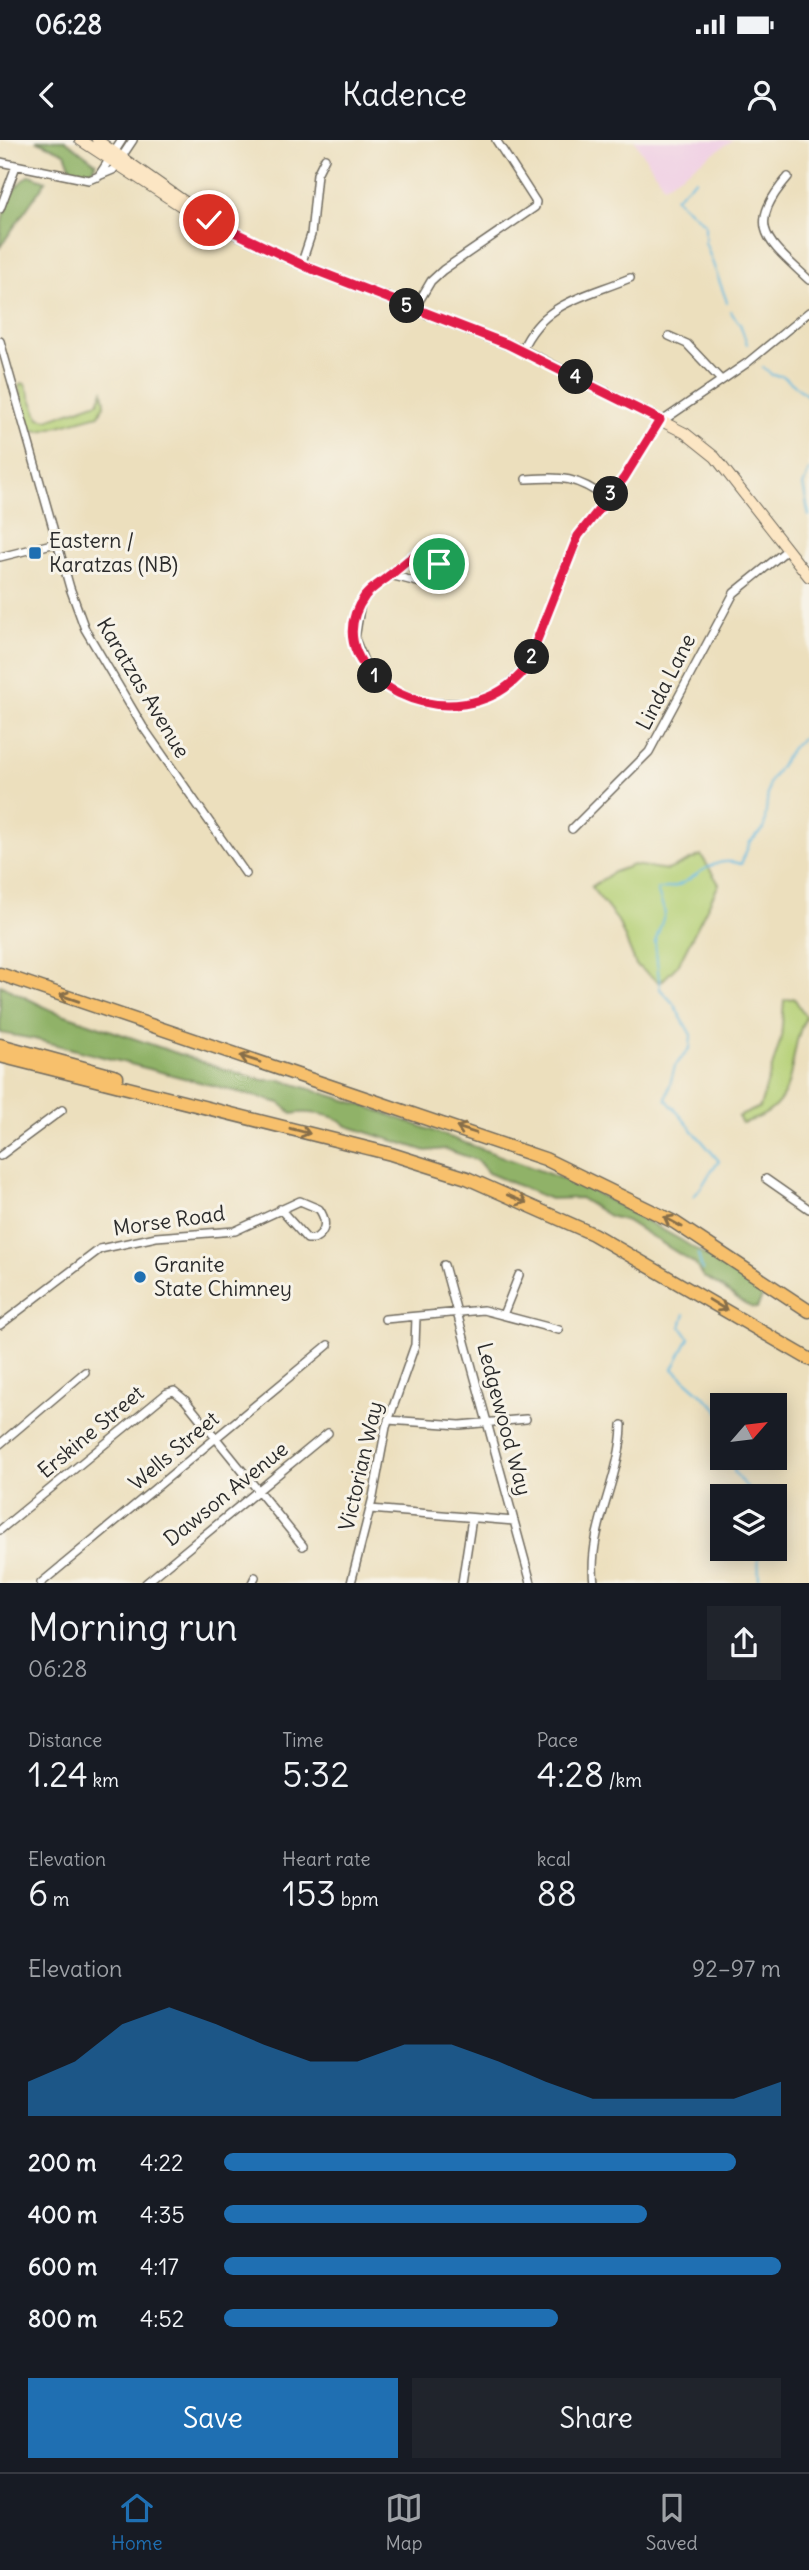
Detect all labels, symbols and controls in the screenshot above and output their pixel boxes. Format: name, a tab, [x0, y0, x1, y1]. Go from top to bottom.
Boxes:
text: 06:28	[35, 8, 102, 41]
text: Kadence	[342, 74, 467, 115]
icon: back	[28, 76, 66, 114]
icon: person	[743, 76, 781, 114]
pin	[179, 190, 239, 250]
icon: check	[190, 201, 228, 239]
pin: 5	[390, 288, 424, 324]
text: 5	[401, 293, 412, 317]
pin: 4	[558, 359, 594, 394]
text: 4	[570, 364, 581, 388]
pin: 3	[594, 476, 628, 512]
text: 3	[605, 481, 616, 505]
place label: Eastern / Karatzas (NB)	[49, 527, 178, 578]
pin	[409, 534, 469, 594]
marker: Eastern / Karatzas (NB)	[27, 545, 43, 561]
icon: arrive	[420, 545, 458, 583]
street label: Karatzas Avenue	[91, 613, 196, 763]
street label: Linda Lane	[630, 629, 701, 734]
pin: 2	[514, 640, 550, 674]
text: 2	[526, 644, 537, 668]
pin: 1	[358, 658, 392, 694]
text: 1	[371, 663, 378, 687]
one-way arrow	[58, 991, 80, 1003]
one-way arrow	[239, 1052, 261, 1065]
one-way arrow	[455, 1123, 477, 1136]
one-way arrow	[288, 1125, 311, 1138]
one-way arrow	[505, 1193, 527, 1206]
street label: Morse Road	[111, 1199, 226, 1242]
one-way arrow	[664, 1215, 684, 1229]
place label: Granite State Chimney	[154, 1251, 292, 1302]
marker: Granite State Chimney	[132, 1269, 148, 1285]
one-way arrow	[707, 1298, 727, 1312]
street label: Ledgewood Way	[471, 1339, 538, 1498]
street label: Erskine Street	[32, 1379, 149, 1484]
north arrow	[710, 1393, 788, 1470]
map controls	[710, 1393, 787, 1561]
street label: Victorian Way	[333, 1399, 389, 1533]
street label: Wells Street	[123, 1405, 224, 1496]
street label: Dawson Avenue	[158, 1435, 293, 1552]
button: layers	[710, 1484, 787, 1561]
text: Morning run	[28, 1604, 238, 1651]
button: share	[707, 1606, 781, 1680]
text: 06:28	[28, 1654, 87, 1683]
text: Distance	[28, 1728, 102, 1752]
text: Time	[282, 1728, 323, 1752]
text: Pace	[537, 1728, 578, 1752]
text: 1.24	[28, 1752, 88, 1796]
text: 5:32	[282, 1752, 349, 1796]
text: 4:28	[537, 1752, 604, 1796]
text: km	[88, 1768, 119, 1792]
text: /km	[604, 1768, 642, 1792]
text: Elevation	[28, 1847, 106, 1871]
text: Heart rate	[282, 1847, 370, 1871]
text: kcal	[537, 1847, 571, 1871]
text: 6	[28, 1871, 48, 1915]
text: 153	[282, 1871, 336, 1915]
text: 88	[537, 1871, 577, 1915]
text: m	[48, 1887, 69, 1911]
text: bpm	[336, 1887, 379, 1911]
text: Elevation	[28, 1954, 122, 1983]
text: 92–97 m	[692, 1954, 781, 1983]
text: 200 m	[28, 2148, 97, 2177]
text: 4:22	[140, 2148, 184, 2177]
text: 400 m	[28, 2200, 97, 2229]
text: 4:35	[140, 2200, 185, 2229]
text: 600 m	[28, 2252, 97, 2281]
text: 4:17	[140, 2252, 179, 2281]
text: 800 m	[28, 2304, 97, 2333]
text: 4:52	[140, 2304, 184, 2333]
button: Save	[28, 2378, 398, 2458]
button: Share	[412, 2378, 781, 2458]
tab: Home	[111, 2489, 163, 2555]
tab: Map	[385, 2489, 423, 2555]
tab: Saved	[646, 2489, 698, 2555]

